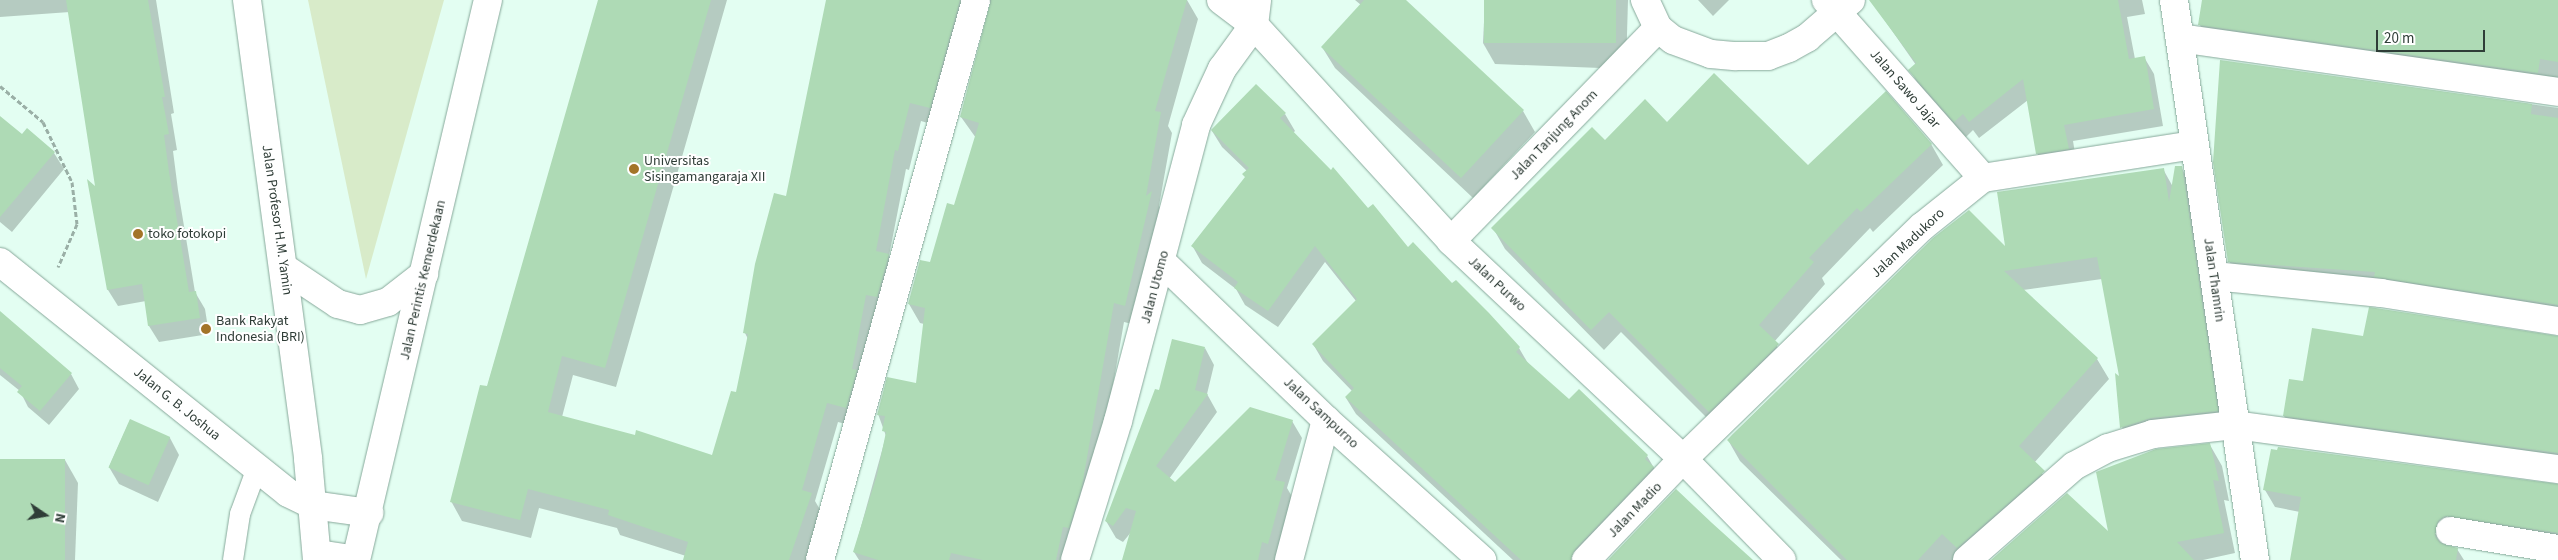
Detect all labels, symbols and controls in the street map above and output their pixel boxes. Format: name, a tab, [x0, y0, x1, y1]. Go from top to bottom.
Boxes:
scale bar	[2378, 20, 2487, 52]
text: 20 m	[2384, 28, 2414, 49]
street label: Jalan Sawo Jajar	[1866, 46, 1944, 132]
street label: Jalan Tanjung Anom	[1507, 86, 1601, 184]
street label: Jalan Profesor H.M. Yamin	[258, 144, 296, 296]
place label: Universitas Sisingamangaraja XII	[644, 153, 765, 186]
marker: Universitas Sisingamangaraja XII	[628, 163, 640, 175]
street label: Jalan Perintis Kemerdekaan	[396, 198, 450, 362]
street label: Jalan Madukoro	[1868, 205, 1948, 281]
place label: toko fotokopi	[148, 226, 226, 242]
marker: toko fotokopi	[132, 228, 144, 240]
street label: Jalan Thamrin	[2200, 237, 2228, 323]
street label: Jalan Utomo	[1137, 249, 1173, 325]
street label: Jalan Purwo	[1465, 253, 1529, 315]
place label: Bank Rakyat Indonesia (BRI)	[216, 313, 305, 346]
marker: Bank Rakyat Indonesia (BRI)	[200, 323, 212, 335]
street label: Jalan G. B. Joshua	[130, 364, 224, 444]
street label: Jalan Sampurno	[1280, 374, 1362, 452]
street label: Jalan Madio	[1604, 479, 1666, 541]
north arrow	[20, 490, 70, 540]
text: N	[49, 511, 70, 525]

